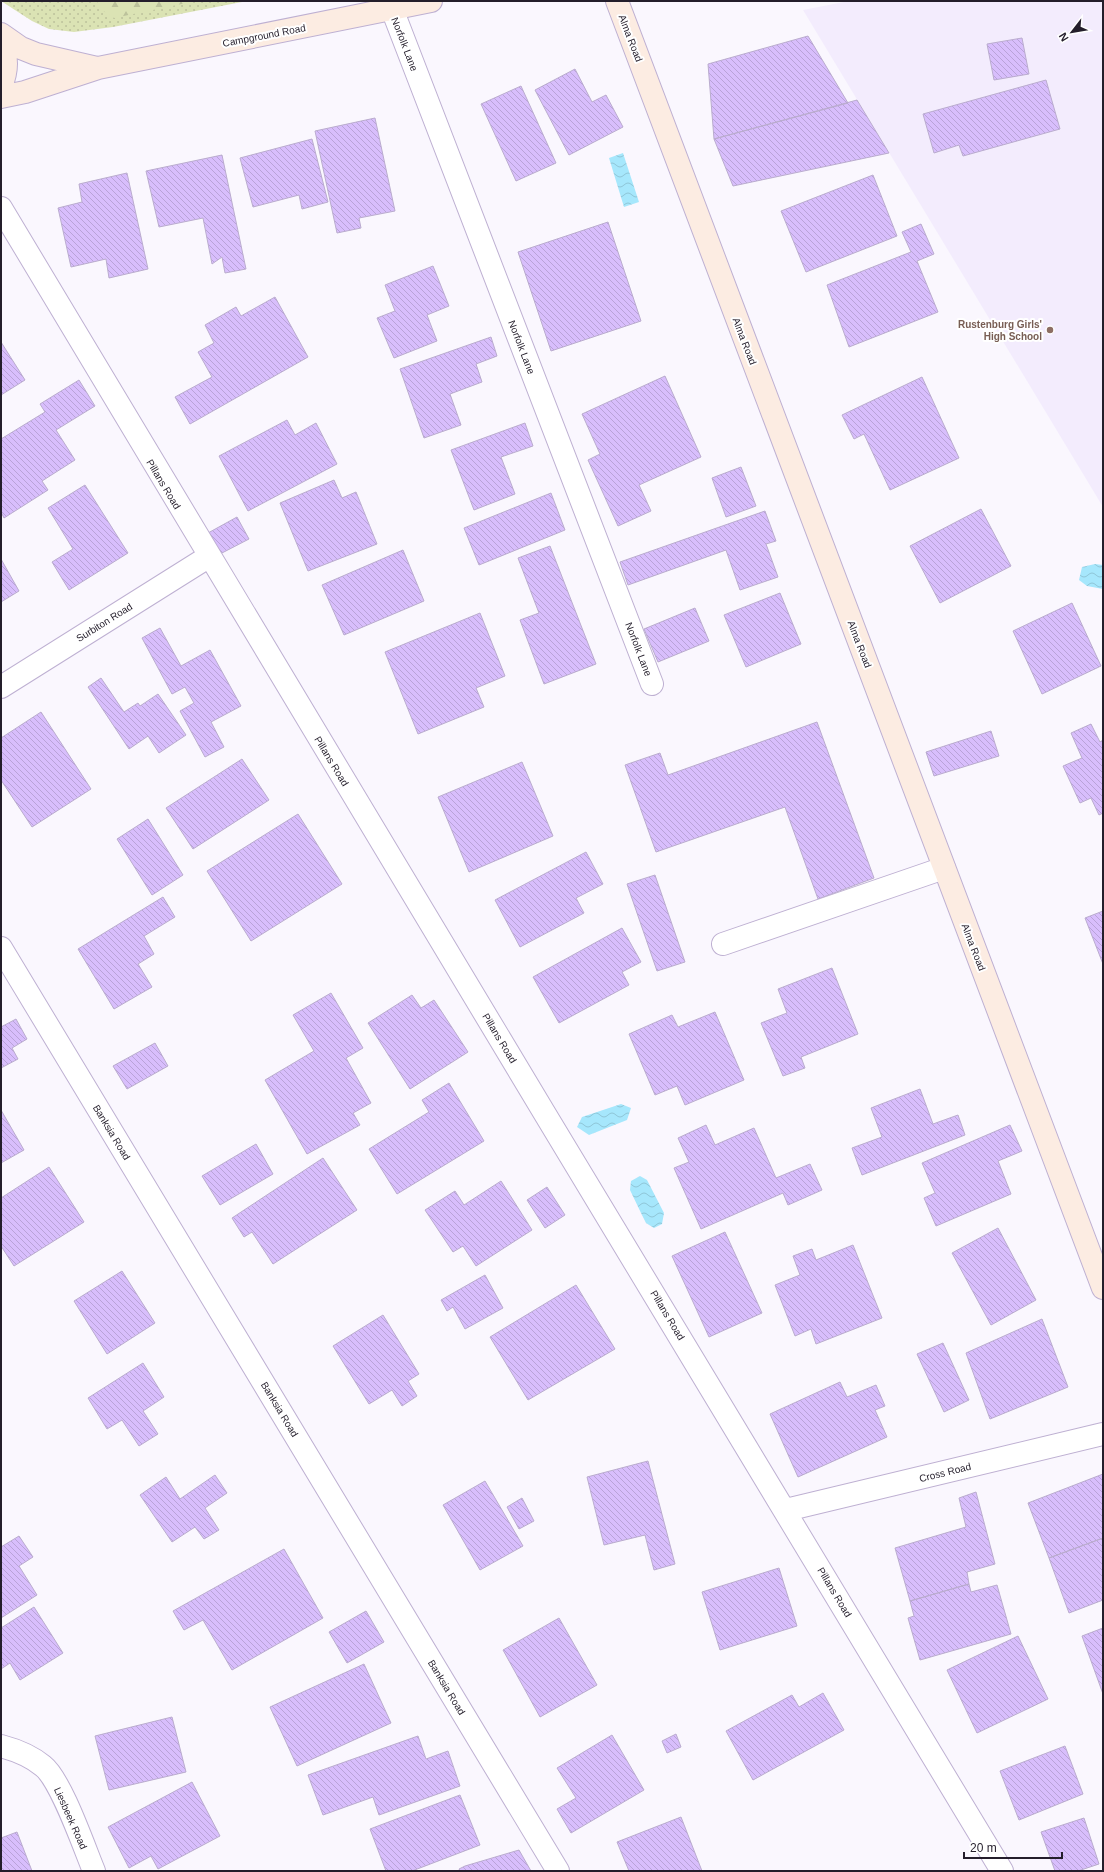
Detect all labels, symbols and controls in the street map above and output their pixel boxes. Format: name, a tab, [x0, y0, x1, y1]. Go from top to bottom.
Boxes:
north arrow	[1052, 12, 1092, 52]
street label: Alma Road	[617, 13, 645, 63]
street label: Norfolk Lane	[389, 16, 420, 73]
street label: Campground Road	[222, 22, 307, 49]
text: N	[1056, 31, 1071, 44]
street label: Alma Road	[731, 316, 759, 366]
street label: Norfolk Lane	[506, 319, 537, 376]
place label: Rustenburg Girls' High School	[958, 319, 1042, 342]
marker: Rustenburg Girls' High School	[1045, 325, 1055, 335]
street label: Pillans Road	[144, 457, 183, 511]
street label: Surbiton Road	[74, 601, 134, 644]
street label: Alma Road	[846, 619, 874, 669]
street label: Norfolk Lane	[623, 621, 654, 678]
street label: Pillans Road	[312, 734, 351, 788]
street label: Alma Road	[960, 922, 988, 972]
street label: Pillans Road	[480, 1011, 519, 1065]
street label: Banksia Road	[91, 1103, 132, 1162]
street label: Pillans Road	[648, 1288, 687, 1342]
street label: Banksia Road	[259, 1380, 300, 1439]
street label: Cross Road	[918, 1461, 972, 1484]
street label: Pillans Road	[815, 1565, 854, 1619]
street label: Banksia Road	[426, 1658, 467, 1717]
street label: Liesbeek Road	[52, 1785, 89, 1851]
scale bar	[964, 1834, 1062, 1860]
text: 20 m	[970, 1841, 997, 1855]

